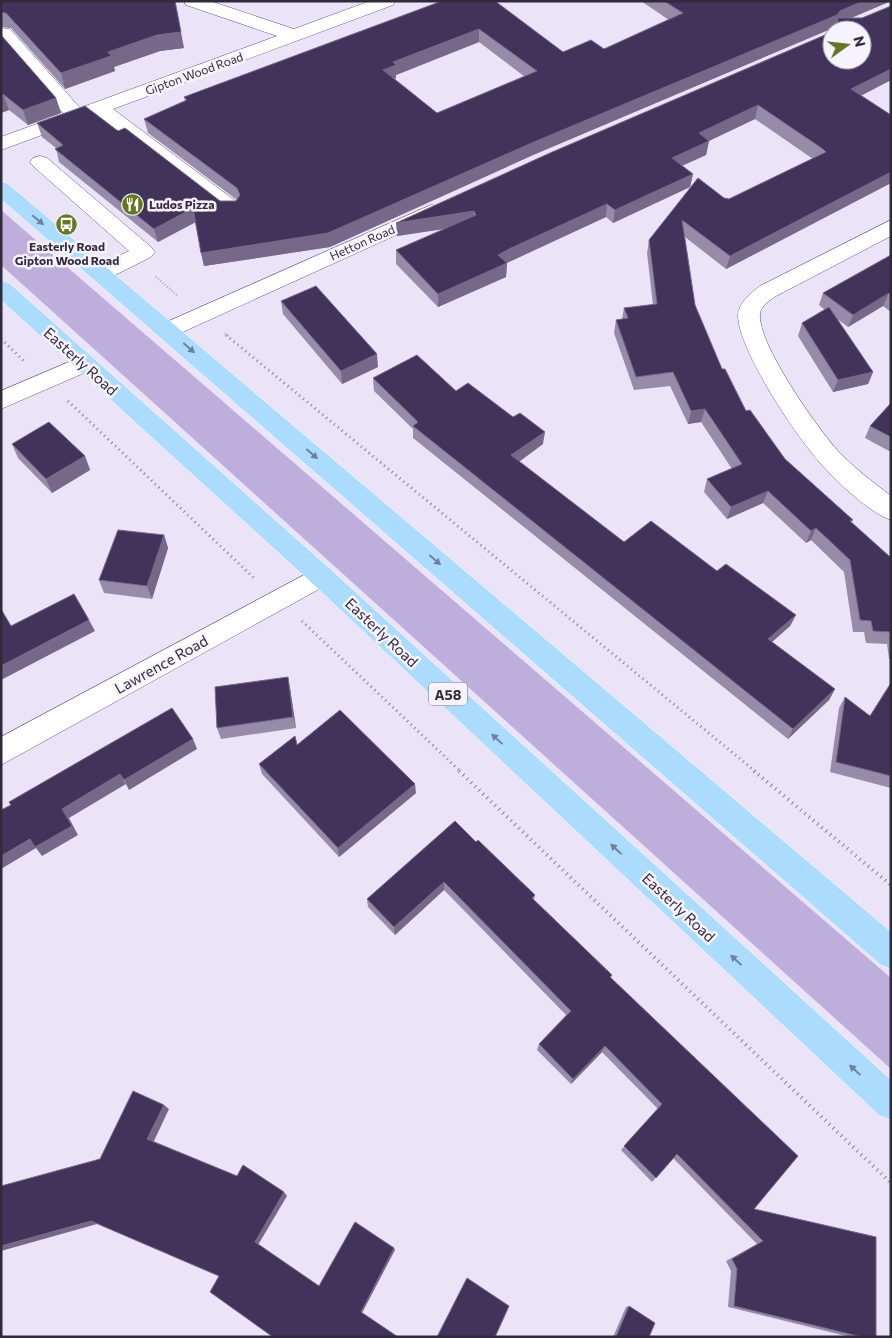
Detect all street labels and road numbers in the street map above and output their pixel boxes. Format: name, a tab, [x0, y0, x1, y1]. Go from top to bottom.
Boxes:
street label: Gipton Wood Road	[143, 49, 245, 97]
street label: Hetton Road	[327, 221, 397, 263]
street label: Easterly Road	[40, 323, 122, 399]
street label: Easterly Road	[342, 594, 422, 670]
street label: Lawrence Road	[111, 631, 211, 697]
road number: A58	[429, 682, 467, 706]
street label: Easterly Road	[639, 869, 719, 945]

